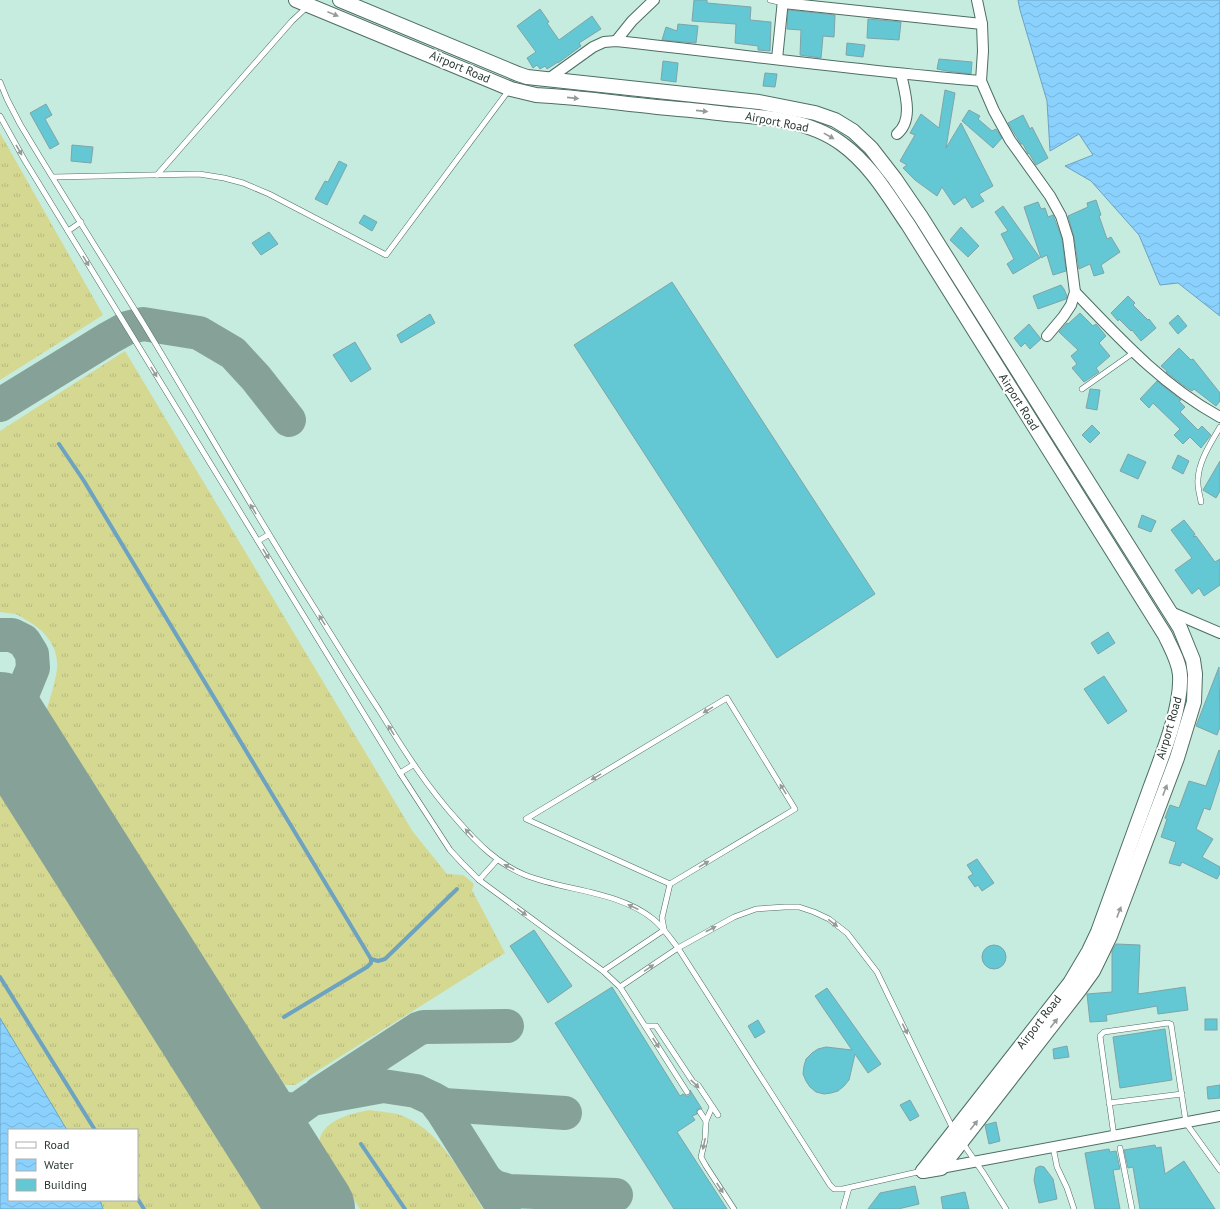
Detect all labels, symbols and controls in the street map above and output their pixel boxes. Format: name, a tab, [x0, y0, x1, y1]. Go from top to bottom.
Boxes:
one-way arrow	[327, 12, 339, 18]
street label: Airport Road	[428, 47, 493, 86]
one-way arrow	[567, 95, 579, 101]
one-way arrow	[696, 108, 708, 115]
street label: Airport Road	[744, 108, 810, 135]
one-way arrow	[823, 133, 835, 139]
one-way arrow	[15, 144, 22, 156]
one-way arrow	[83, 255, 90, 267]
one-way arrow	[150, 367, 158, 377]
street label: Airport Road	[996, 370, 1043, 433]
one-way arrow	[249, 504, 257, 514]
one-way arrow	[262, 549, 270, 559]
one-way arrow	[318, 614, 325, 625]
street label: Airport Road	[1152, 695, 1185, 761]
one-way arrow	[703, 706, 713, 714]
one-way arrow	[387, 725, 395, 735]
one-way arrow	[591, 773, 601, 781]
one-way arrow	[780, 783, 787, 795]
one-way arrow	[1162, 783, 1168, 795]
one-way arrow	[464, 828, 474, 838]
one-way arrow	[698, 861, 710, 868]
one-way arrow	[504, 864, 515, 870]
one-way arrow	[627, 904, 638, 910]
one-way arrow	[1116, 905, 1122, 917]
one-way arrow	[517, 908, 527, 916]
one-way arrow	[828, 919, 839, 927]
one-way arrow	[706, 925, 717, 932]
one-way arrow	[644, 964, 654, 972]
street label: Airport Road	[1013, 992, 1064, 1052]
one-way arrow	[1049, 1017, 1058, 1028]
one-way arrow	[902, 1024, 908, 1035]
one-way arrow	[652, 1038, 660, 1048]
one-way arrow	[690, 1079, 700, 1088]
one-way arrow	[969, 1120, 978, 1131]
legend	[8, 1129, 138, 1201]
text: Road	[44, 1137, 69, 1152]
one-way arrow	[700, 1138, 706, 1150]
text: Water	[44, 1157, 74, 1172]
text: Building	[44, 1177, 87, 1192]
one-way arrow	[716, 1182, 724, 1193]

